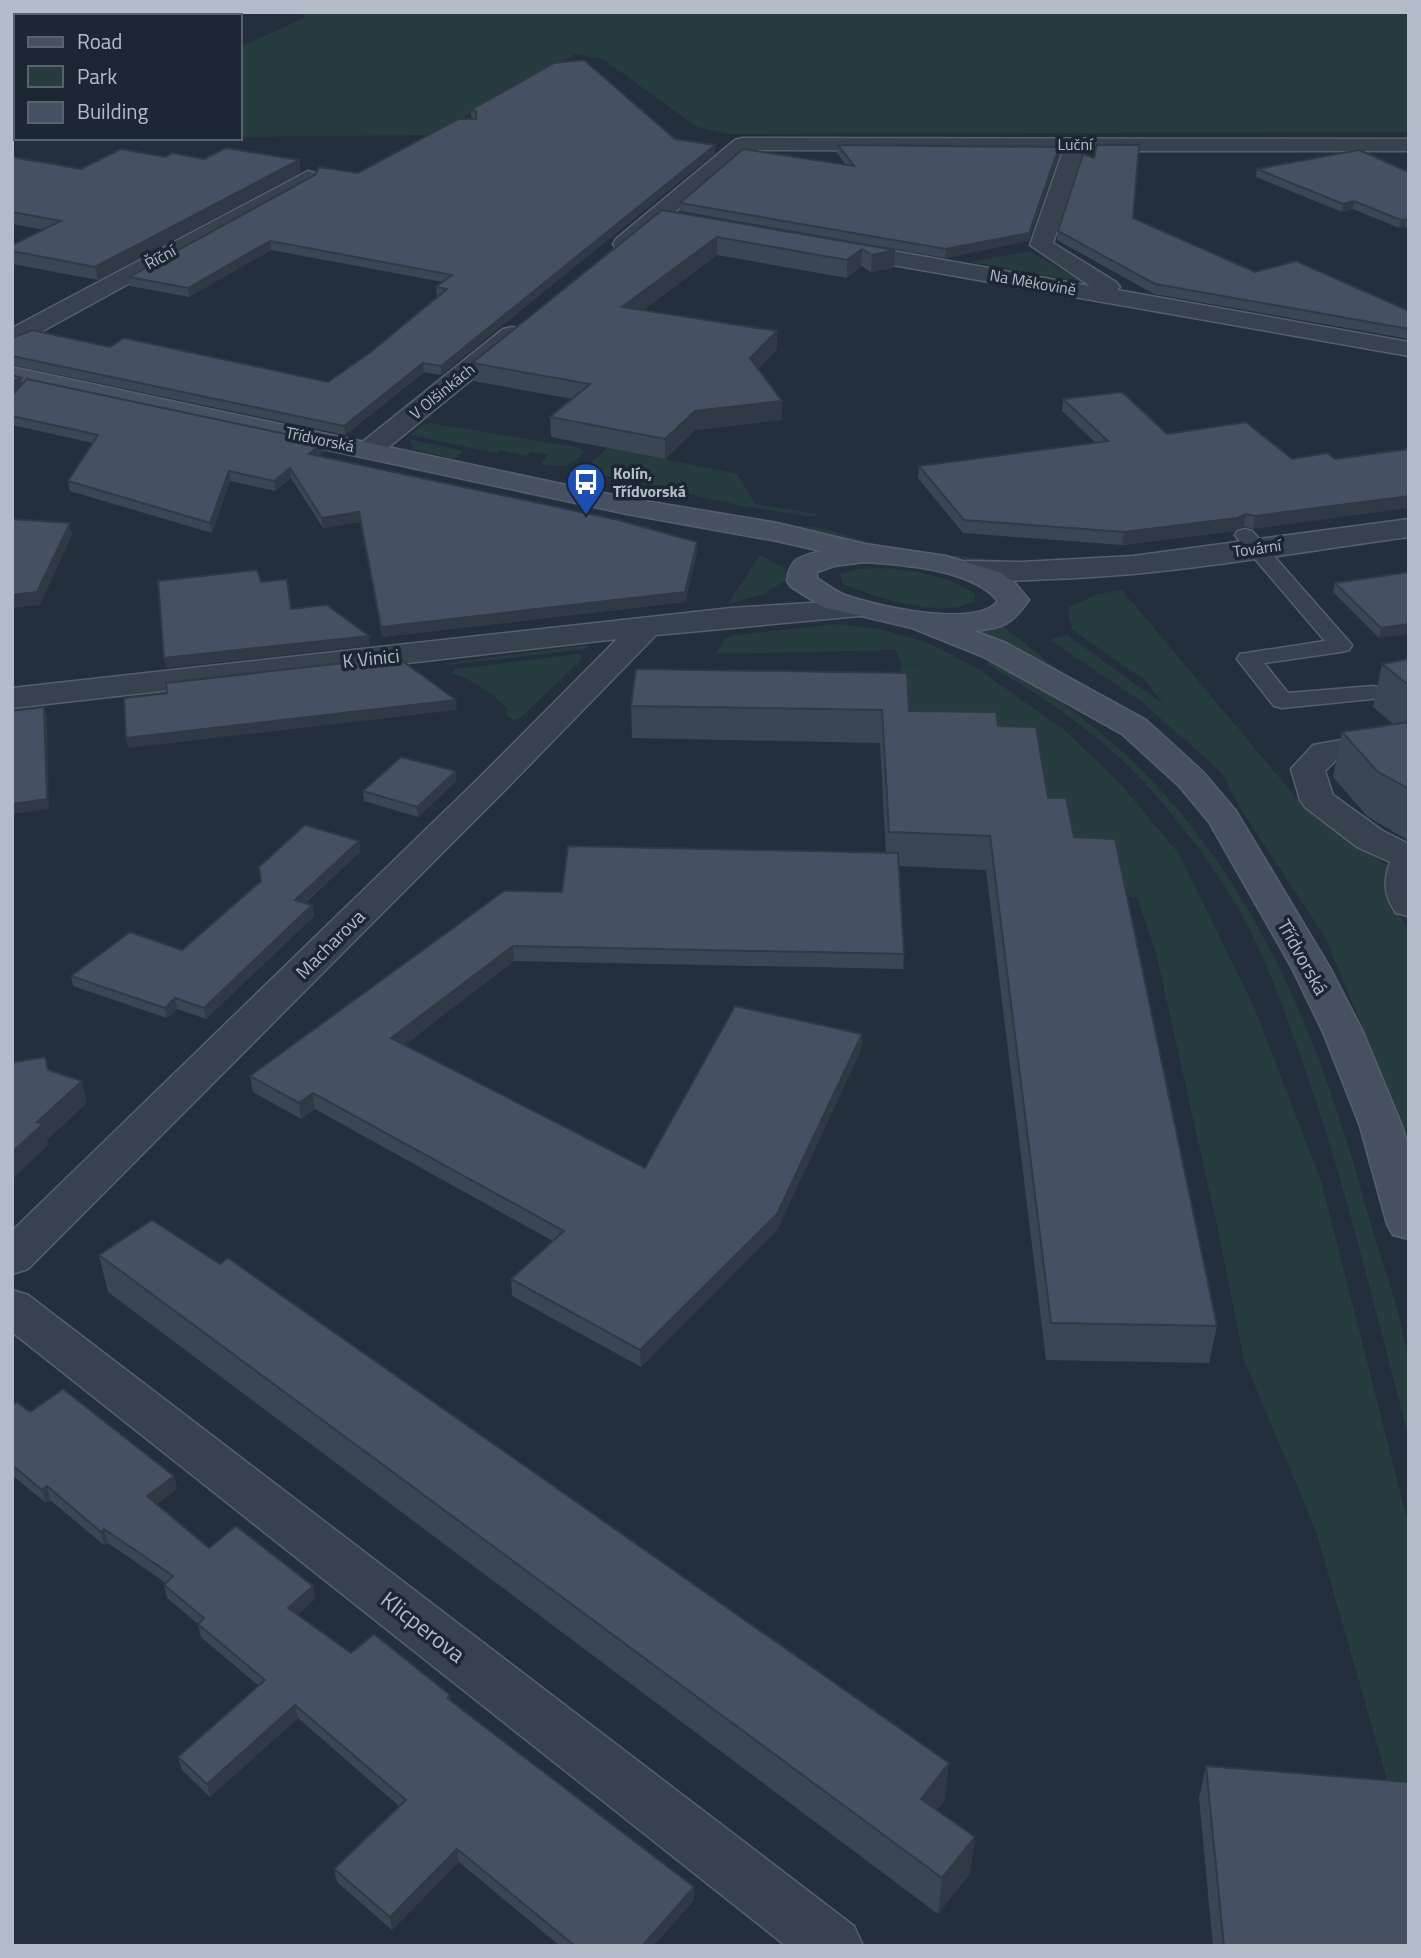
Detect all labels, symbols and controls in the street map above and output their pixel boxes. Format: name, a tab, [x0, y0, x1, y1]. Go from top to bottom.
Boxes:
legend	[14, 14, 242, 140]
text: Road	[77, 25, 122, 57]
text: Park	[77, 60, 117, 92]
text: Building	[77, 95, 149, 127]
street label: Luční	[1057, 132, 1094, 156]
street label: Říční	[140, 238, 181, 275]
street label: Na Měkovině	[988, 263, 1078, 301]
street label: V Olšinkách	[404, 357, 480, 425]
street label: Třídvorská	[283, 420, 357, 458]
bus stop icon: Kolín, Třídvorská	[565, 461, 607, 516]
place label: Kolín, Třídvorská	[613, 461, 686, 503]
street label: Tovární	[1231, 533, 1284, 563]
street label: K Vinici	[341, 640, 401, 675]
street label: Macharova	[288, 902, 371, 985]
street label: Třídvorská	[1271, 914, 1336, 1000]
street label: Klicperova	[373, 1582, 474, 1671]

